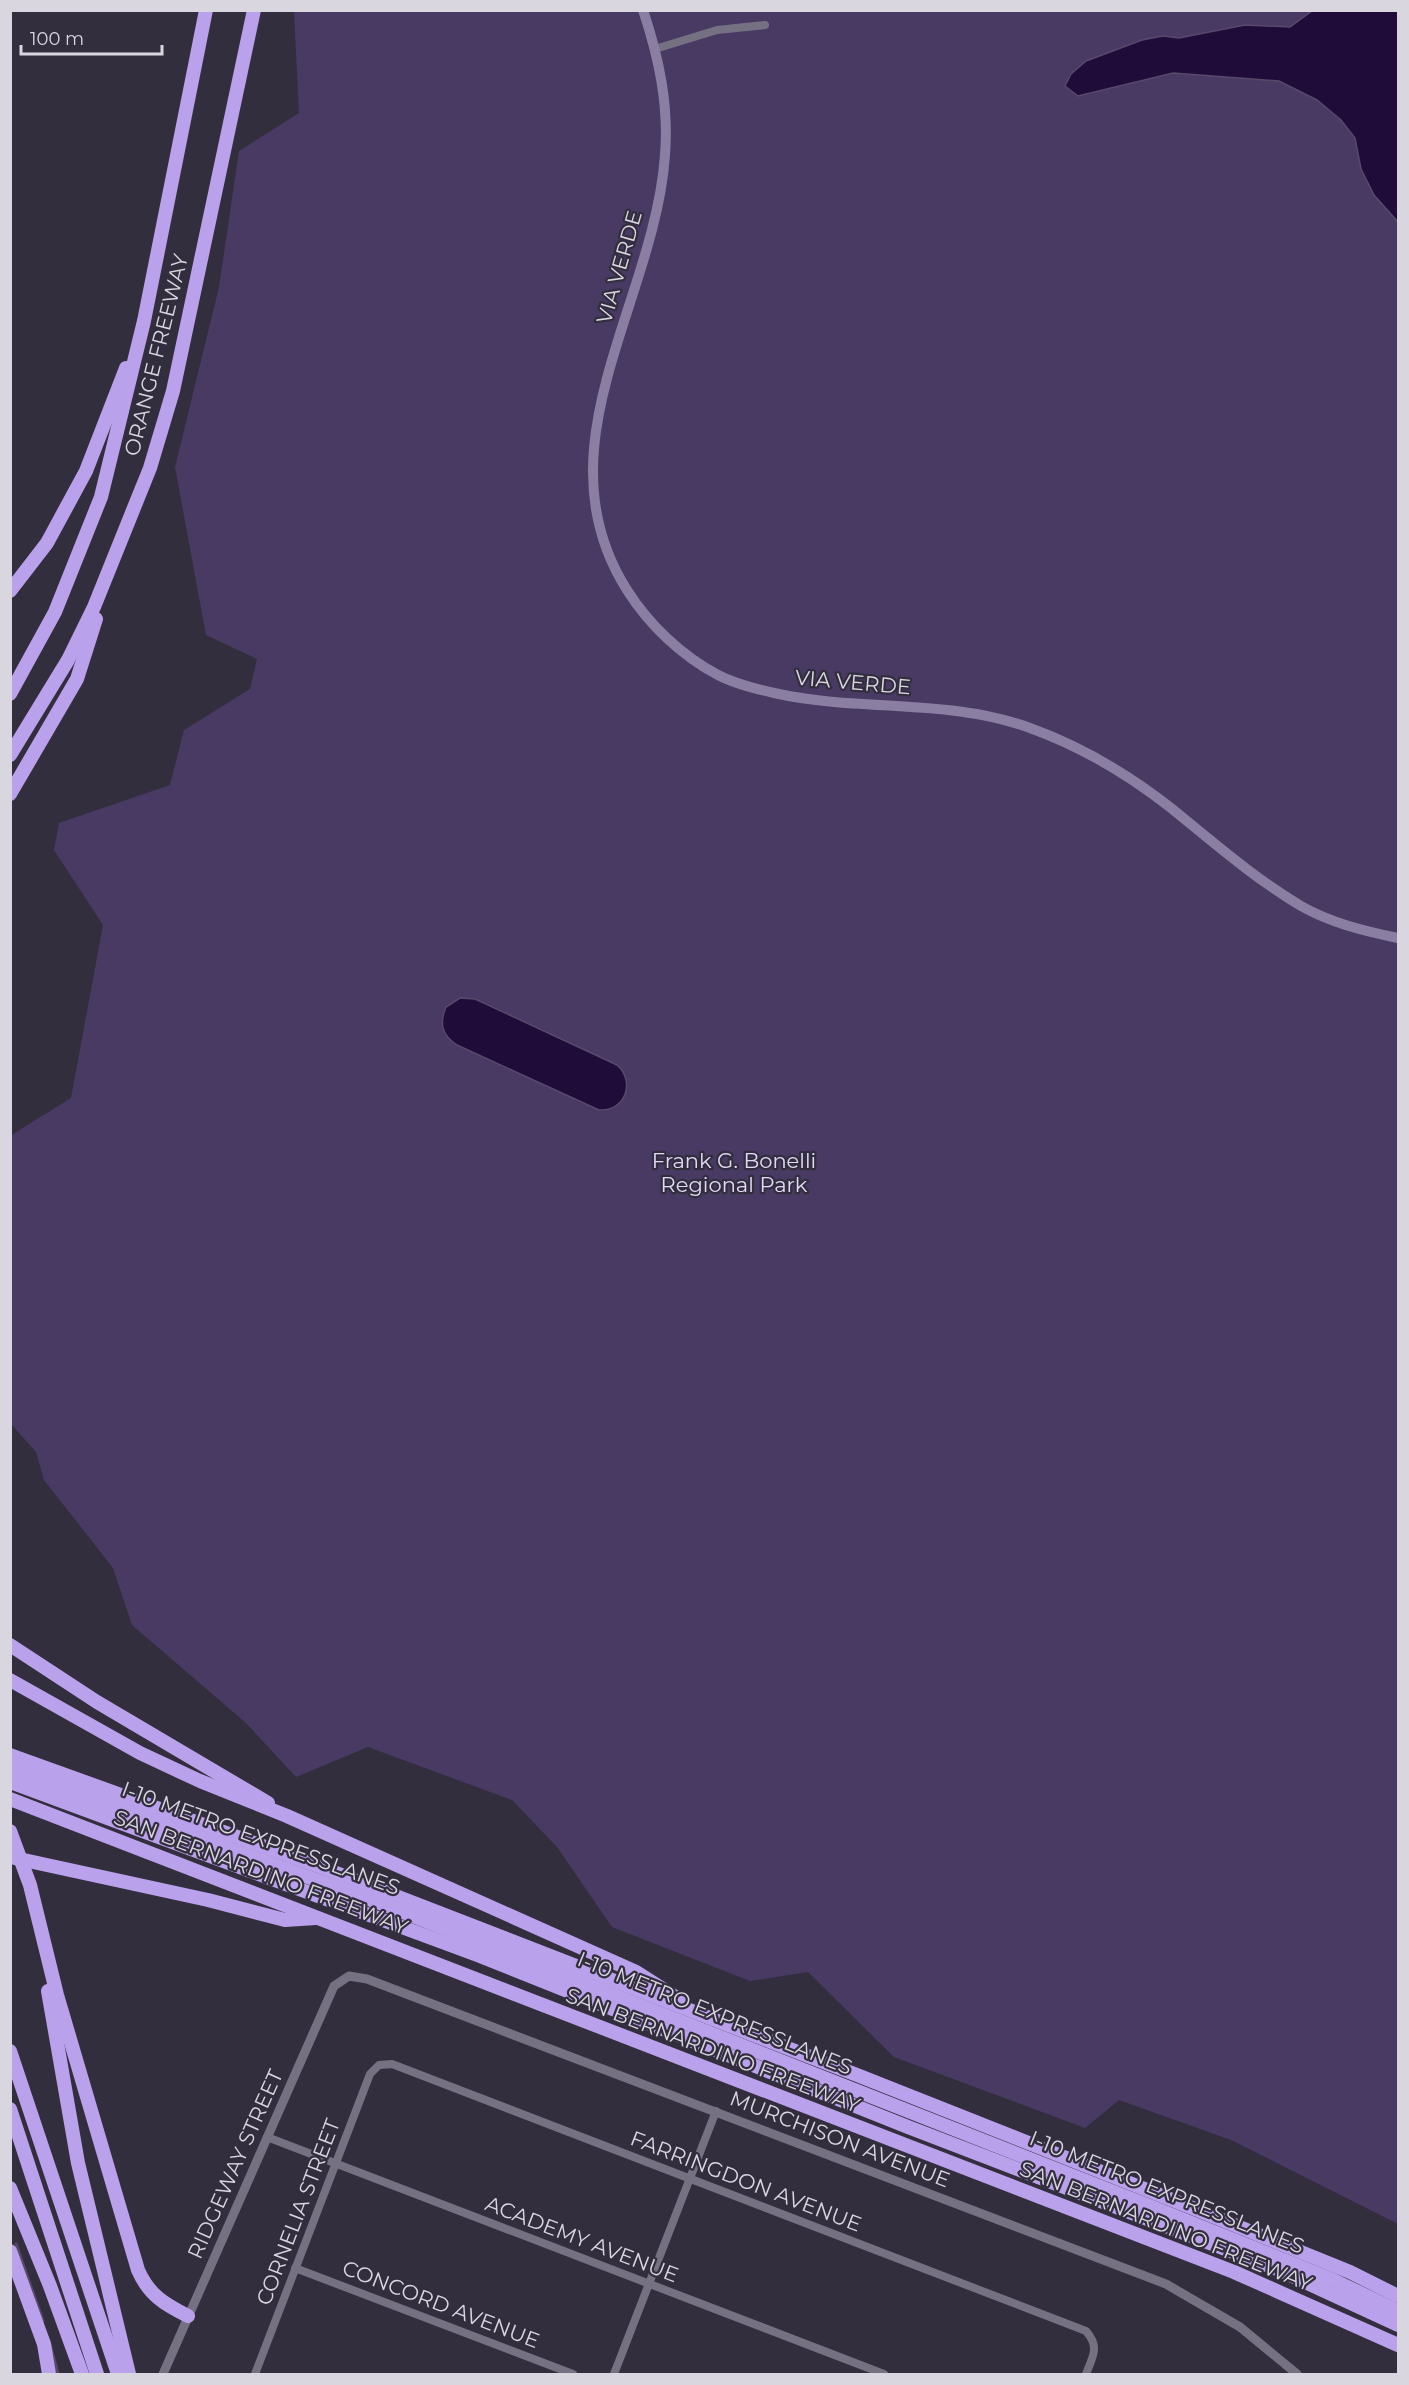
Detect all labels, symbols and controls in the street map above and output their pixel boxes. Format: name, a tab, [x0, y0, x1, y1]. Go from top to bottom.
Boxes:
scale bar	[21, 18, 162, 56]
text: 100 m	[30, 28, 84, 50]
street label: VIA VERDE	[591, 208, 647, 326]
street label: ORANGE FREEWAY	[119, 251, 193, 458]
street label: VIA VERDE	[794, 664, 912, 700]
park label: Frank G. Bonelli Regional Park	[652, 1148, 816, 1197]
street label: I-10 METRO EXPRESSLANES	[119, 1776, 403, 1900]
street label: SAN BERNARDINO FREEWAY	[110, 1804, 412, 1940]
street label: I-10 METRO EXPRESSLANES	[574, 1946, 856, 2080]
street label: SAN BERNARDINO FREEWAY	[562, 1982, 864, 2118]
street label: RIDGEWAY STREET	[182, 2065, 288, 2263]
street label: MURCHISON AVENUE	[726, 2085, 954, 2193]
street label: CORNELIA STREET	[251, 2115, 345, 2309]
street label: FARRINGDON AVENUE	[627, 2125, 865, 2237]
street label: I-10 METRO EXPRESSLANES	[1026, 2125, 1308, 2259]
street label: SAN BERNARDINO FREEWAY	[1016, 2156, 1316, 2296]
street label: ACADEMY AVENUE	[482, 2191, 682, 2287]
street label: CONCORD AVENUE	[339, 2255, 543, 2353]

